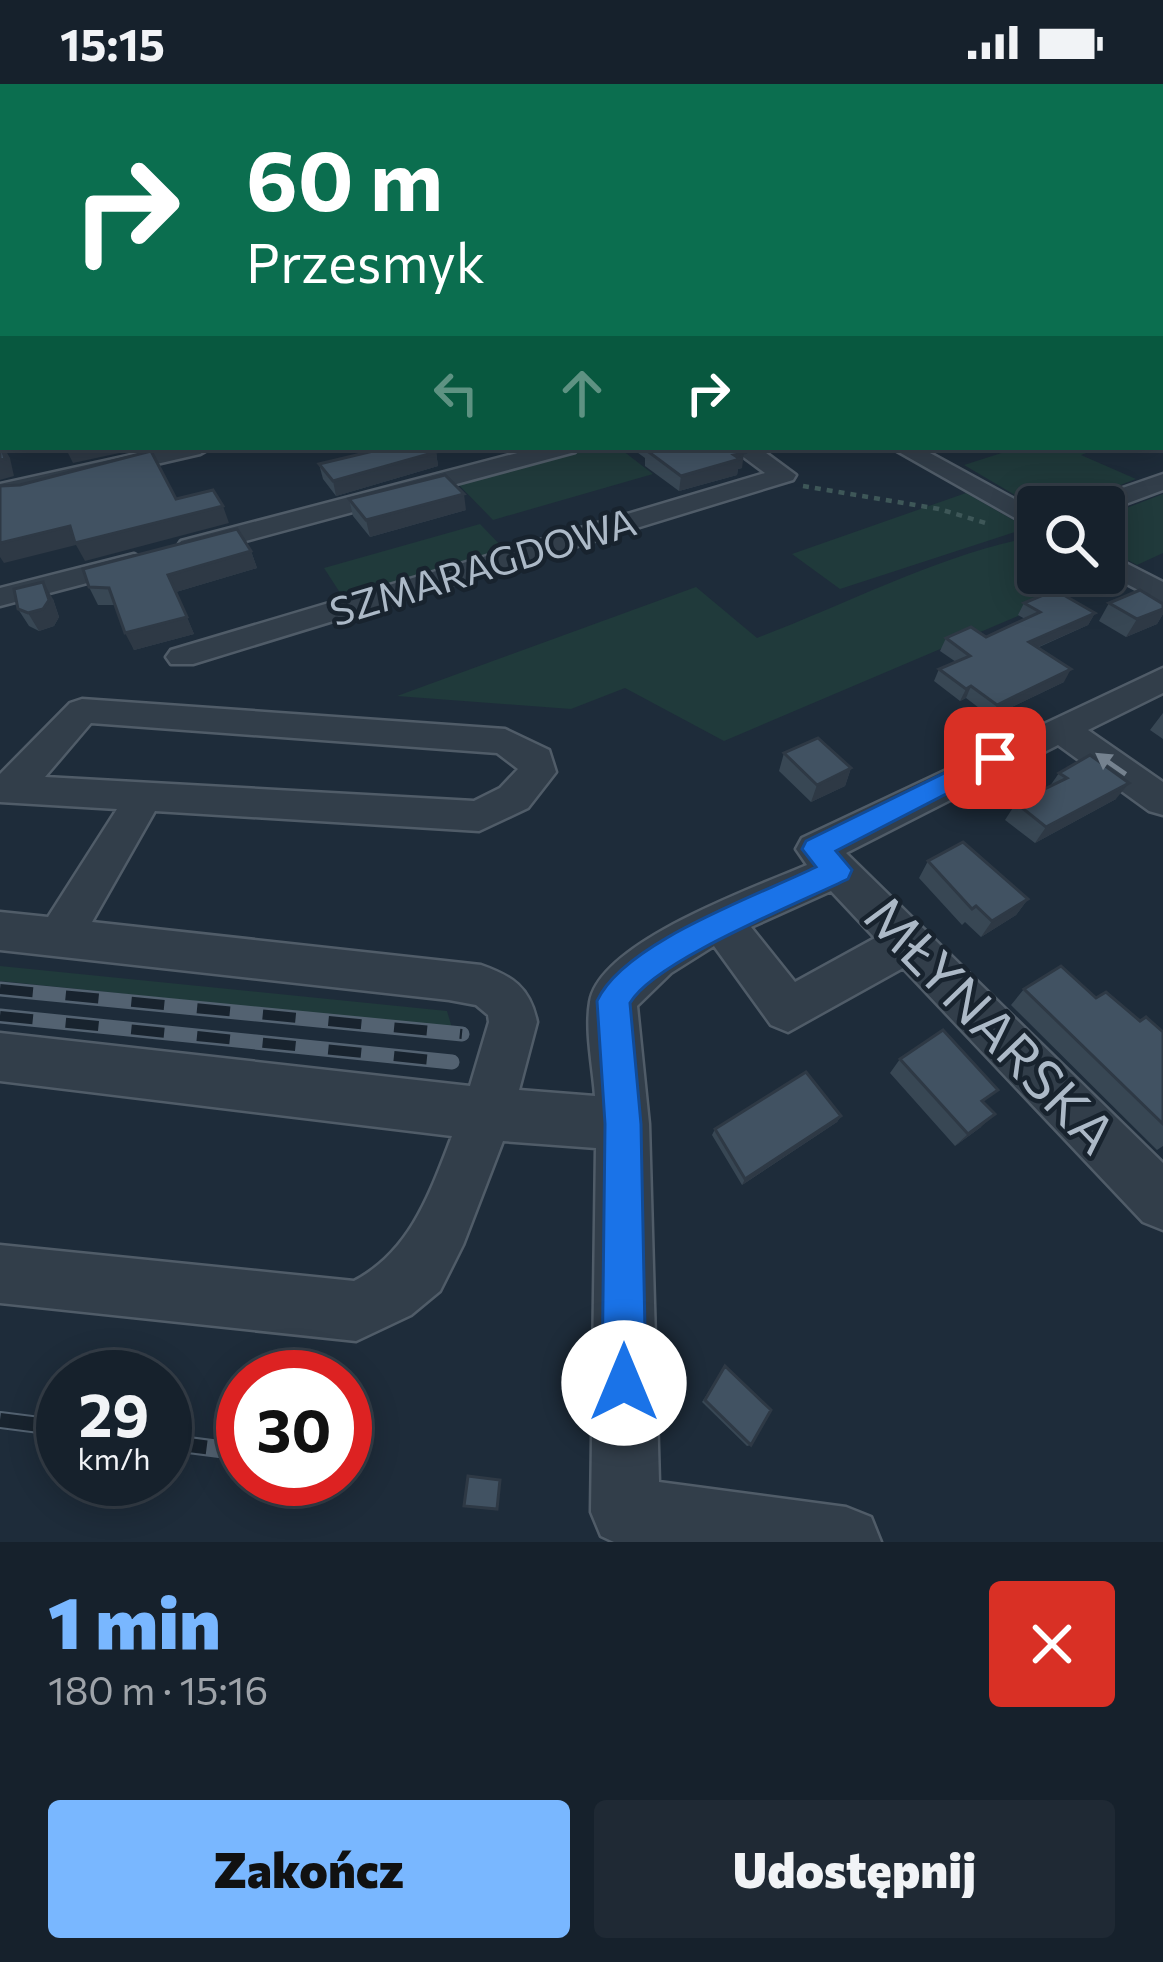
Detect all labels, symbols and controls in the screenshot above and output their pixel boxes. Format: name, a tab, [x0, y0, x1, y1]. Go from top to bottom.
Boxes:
text: 15:15	[60, 15, 165, 70]
text: 60 m	[246, 126, 443, 228]
icon: right	[48, 132, 204, 288]
text: Przesmyk	[246, 228, 485, 294]
icon: left	[423, 360, 489, 426]
icon: ahead	[549, 360, 615, 426]
icon: right	[675, 360, 741, 426]
map controls	[1017, 486, 1125, 594]
button: search	[1017, 486, 1125, 594]
street label: SZMARAGDOWA	[324, 496, 641, 634]
pin	[944, 707, 1046, 809]
icon: arrive	[962, 725, 1028, 791]
one-way arrow	[1095, 753, 1127, 776]
street label: MŁYNARSKA	[853, 881, 1131, 1165]
position arrow	[561, 1320, 687, 1446]
speed limit sign: 30	[216, 1350, 372, 1506]
text: 29	[79, 1376, 149, 1449]
text: km/h	[78, 1439, 150, 1476]
text: 1 min	[48, 1576, 221, 1664]
button: close	[989, 1581, 1115, 1707]
text: 180 m · 15:16	[48, 1665, 268, 1713]
button: Zakończ	[48, 1800, 570, 1938]
button: Udostępnij	[594, 1800, 1115, 1938]

